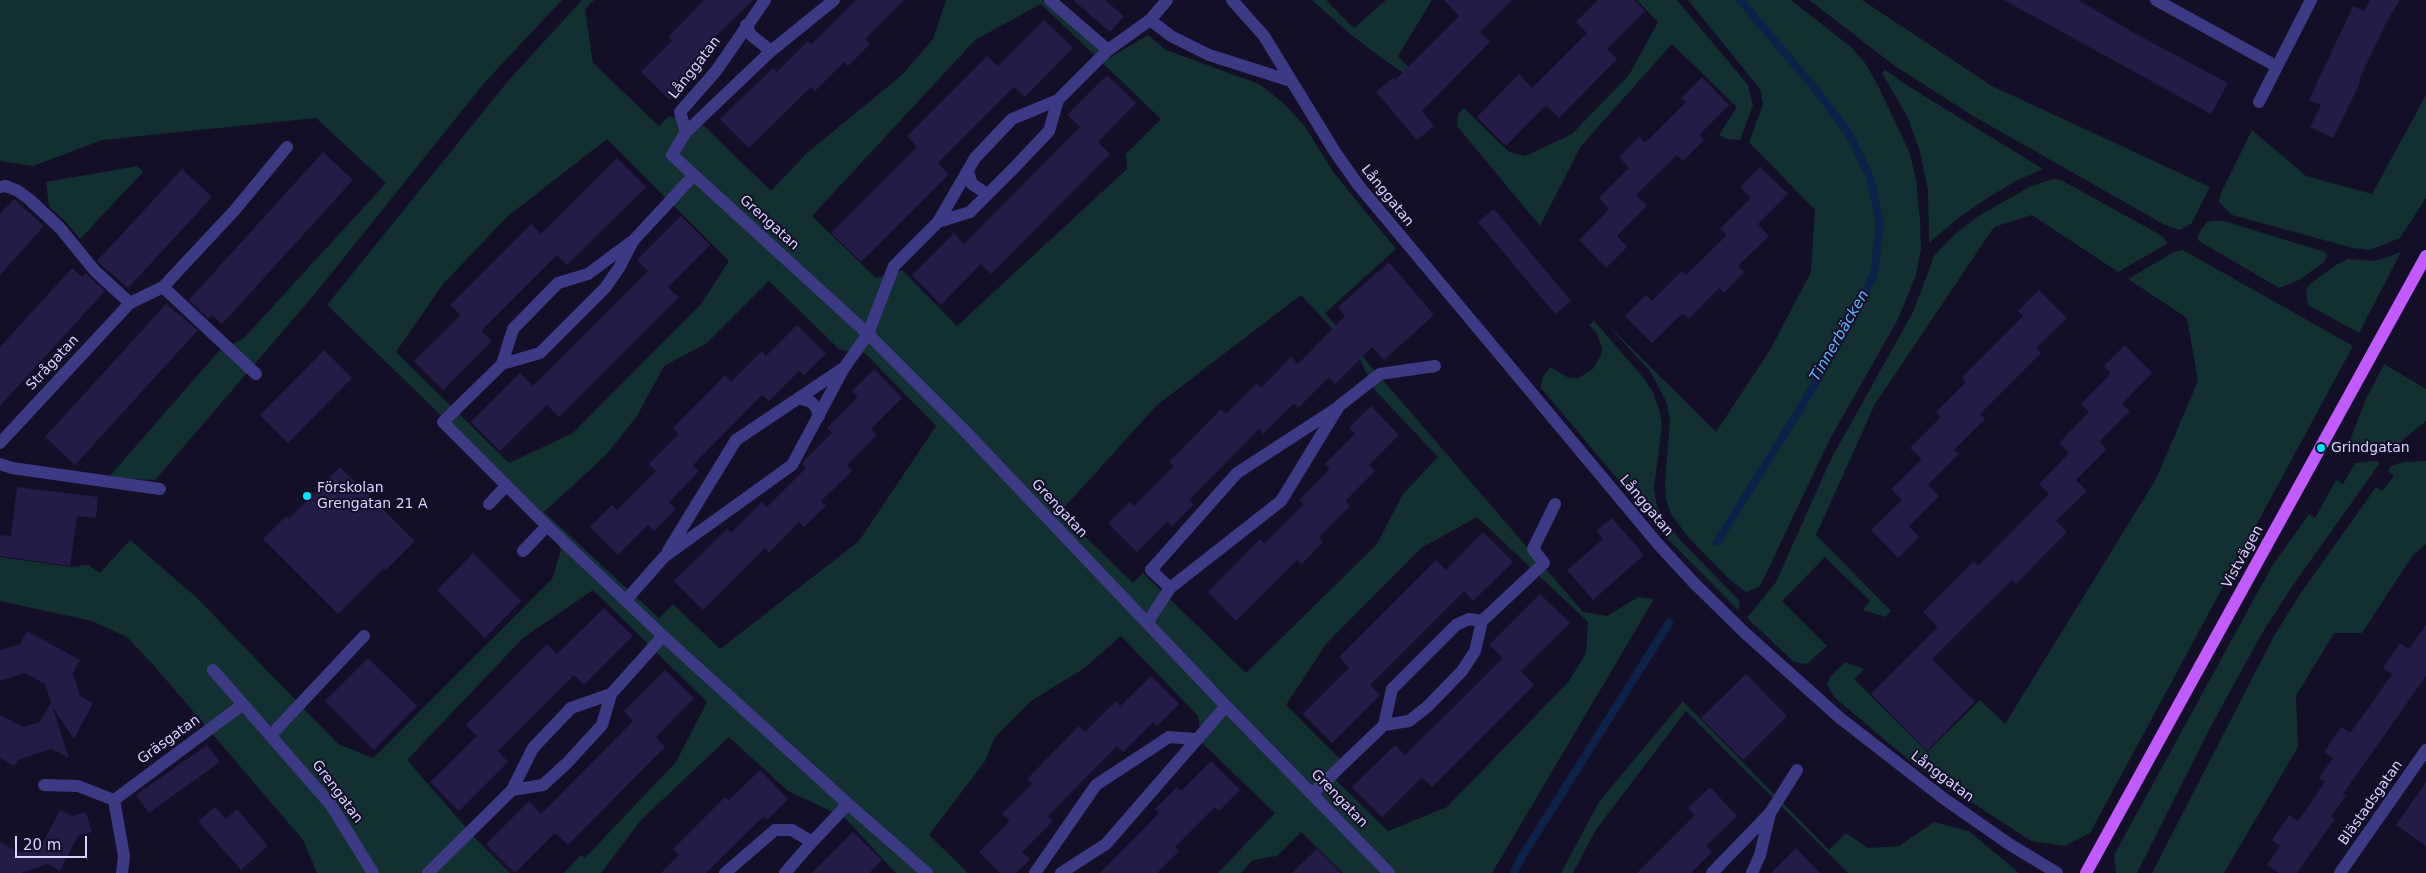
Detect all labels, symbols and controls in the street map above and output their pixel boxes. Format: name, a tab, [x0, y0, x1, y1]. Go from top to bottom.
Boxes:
street label: Långgatan	[665, 33, 725, 103]
street label: Långgatan	[1357, 162, 1417, 230]
street label: Grengatan	[736, 192, 802, 254]
water label: Tinnerbäcken	[1807, 287, 1873, 385]
street label: Strågatan	[23, 332, 83, 394]
place label: Grindgatan	[2331, 440, 2410, 456]
marker: Grindgatan	[2315, 442, 2327, 454]
street label: Långgatan	[1616, 472, 1676, 540]
street label: Grengatan	[1028, 476, 1090, 542]
place label: Förskolan Grengatan 21 A	[317, 480, 427, 512]
marker: Förskolan Grengatan 21 A	[301, 490, 313, 502]
street label: Vistvägen	[2219, 523, 2267, 591]
street label: Gräsgatan	[135, 712, 203, 768]
street label: Långgatan	[1907, 748, 1977, 806]
street label: Grengatan	[308, 757, 366, 827]
street label: Blästadsgatan	[2335, 757, 2407, 849]
street label: Grengatan	[1307, 766, 1371, 832]
scale bar	[18, 826, 90, 858]
text: 20 m	[23, 836, 61, 854]

